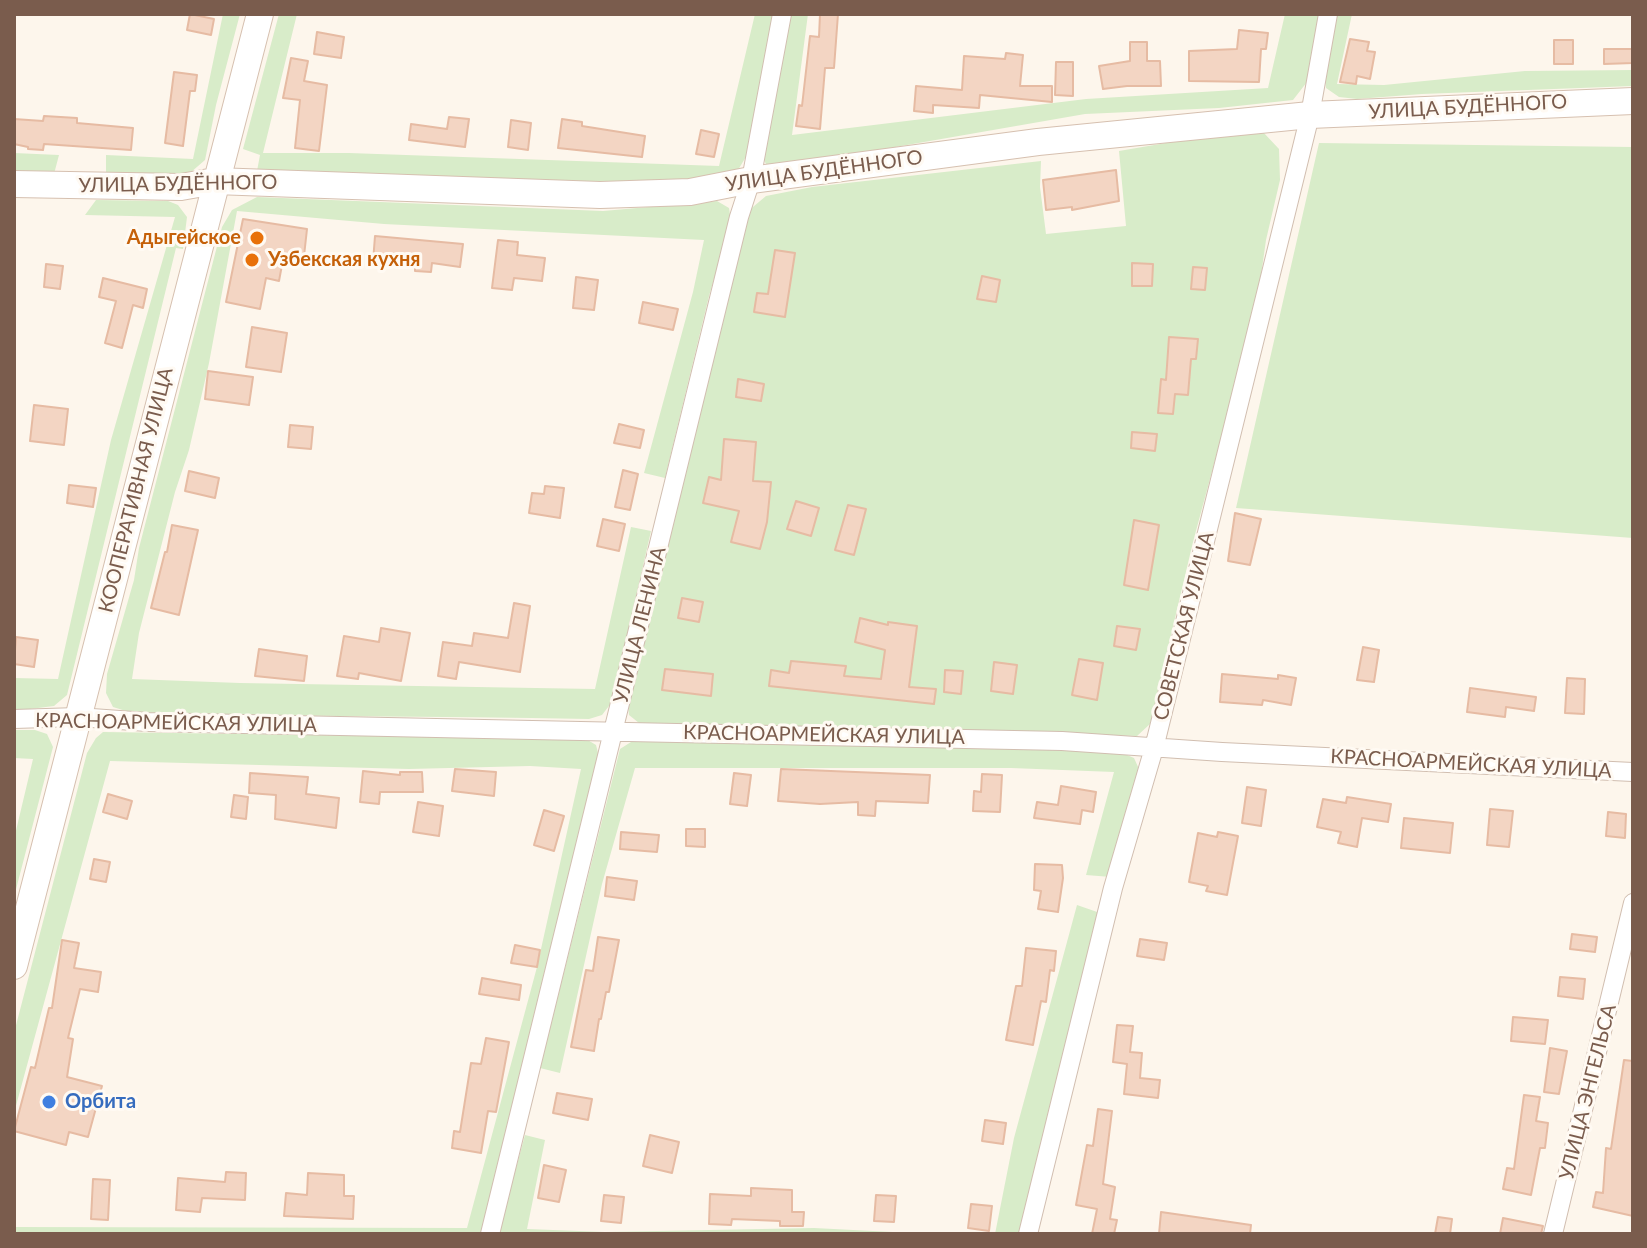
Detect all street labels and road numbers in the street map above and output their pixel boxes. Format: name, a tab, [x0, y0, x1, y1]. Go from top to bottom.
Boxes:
street label: УЛИЦА БУДЁННОГО	[1368, 90, 1568, 124]
street label: УЛИЦА БУДЁННОГО	[724, 145, 924, 197]
street label: УЛИЦА БУДЁННОГО	[78, 170, 278, 198]
street label: КООПЕРАТИВНАЯ УЛИЦА	[94, 365, 178, 615]
street label: СОВЕТСКАЯ УЛИЦА	[1149, 529, 1219, 723]
street label: УЛИЦА ЛЕНИНА	[609, 544, 671, 706]
street label: КРАСНОАРМЕЙСКАЯ УЛИЦА	[35, 709, 317, 737]
street label: КРАСНОАРМЕЙСКАЯ УЛИЦА	[683, 721, 965, 749]
street label: КРАСНОАРМЕЙСКАЯ УЛИЦА	[1330, 745, 1612, 783]
street label: УЛИЦА ЭНГЕЛЬСА	[1555, 1002, 1621, 1182]

